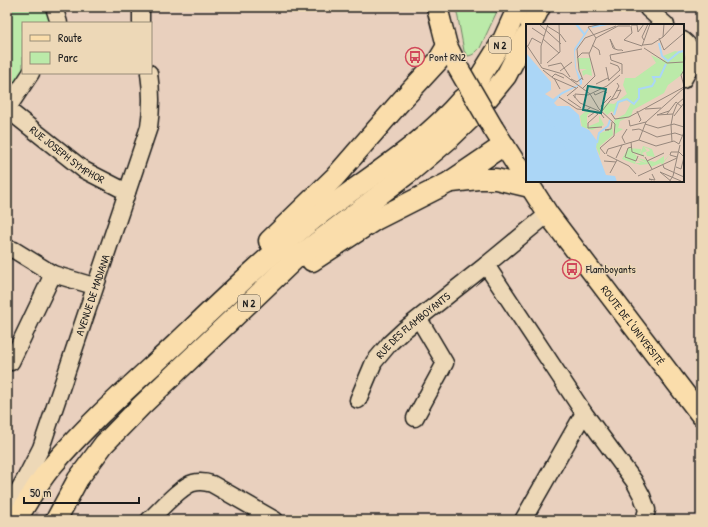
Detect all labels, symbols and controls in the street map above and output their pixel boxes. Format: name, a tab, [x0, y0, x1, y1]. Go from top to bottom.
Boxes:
legend	[22, 22, 152, 74]
inset map	[526, 24, 684, 182]
text: Route	[58, 29, 82, 46]
road number: N 2	[489, 37, 511, 53]
bus stop icon: Pont RN2	[404, 46, 426, 68]
text: Parc	[58, 49, 78, 66]
place label: Pont RN2	[429, 50, 466, 64]
street label: RUE JOSEPH SYMPHOR	[27, 123, 107, 186]
street label: AVENUE DE MADIANA	[72, 252, 113, 338]
bus stop icon: Flamboyants	[561, 258, 583, 280]
place label: Flamboyants	[585, 262, 636, 276]
street label: ROUTE DE L'UNIVERSITÉ	[598, 283, 668, 368]
street label: RUE DES FLAMBOYANTS	[373, 289, 453, 361]
road number: N 2	[238, 295, 260, 311]
scale bar	[24, 479, 139, 505]
text: 50 m	[30, 484, 51, 501]

